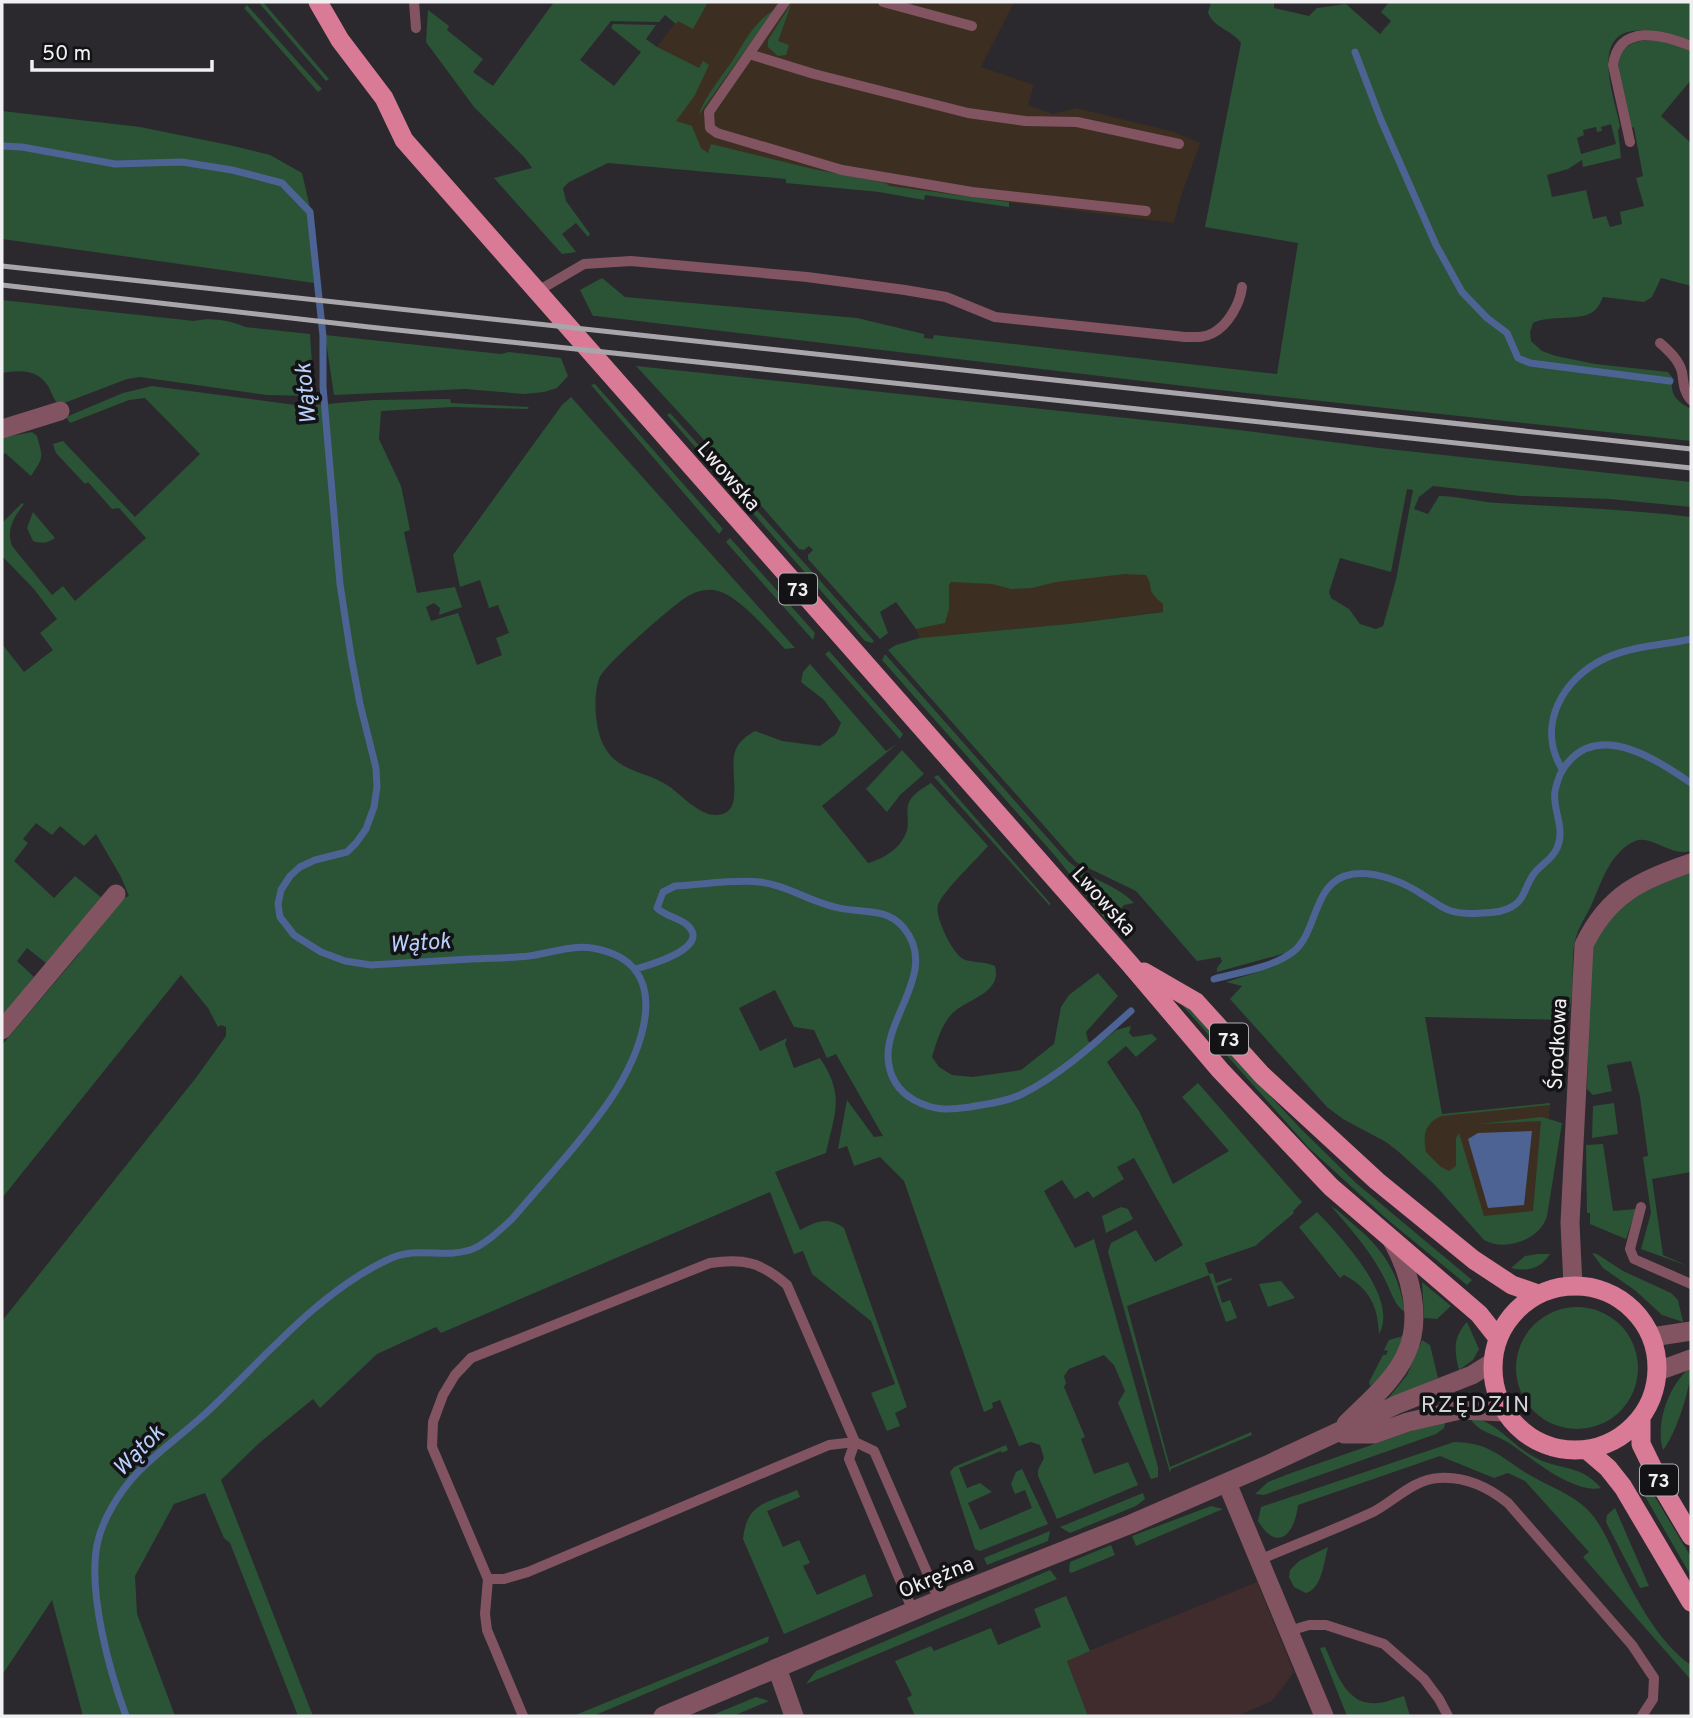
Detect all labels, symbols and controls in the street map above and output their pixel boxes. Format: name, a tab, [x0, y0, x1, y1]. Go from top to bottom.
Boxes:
scale bar	[32, 28, 212, 72]
text: 50 m	[42, 41, 91, 68]
water label: Wątok	[290, 362, 325, 426]
street label: Lwowska	[690, 436, 766, 517]
road number: 73	[779, 574, 817, 604]
street label: Lwowska	[1065, 862, 1141, 942]
water label: Wątok	[389, 928, 452, 961]
street label: Środkowa	[1542, 997, 1574, 1091]
road number: 73	[1210, 1023, 1248, 1054]
district label: RZĘDZIN	[1421, 1392, 1531, 1421]
water label: Wątok	[108, 1420, 172, 1484]
road number: 73	[1640, 1464, 1678, 1496]
street label: Okrężna	[895, 1551, 978, 1606]

